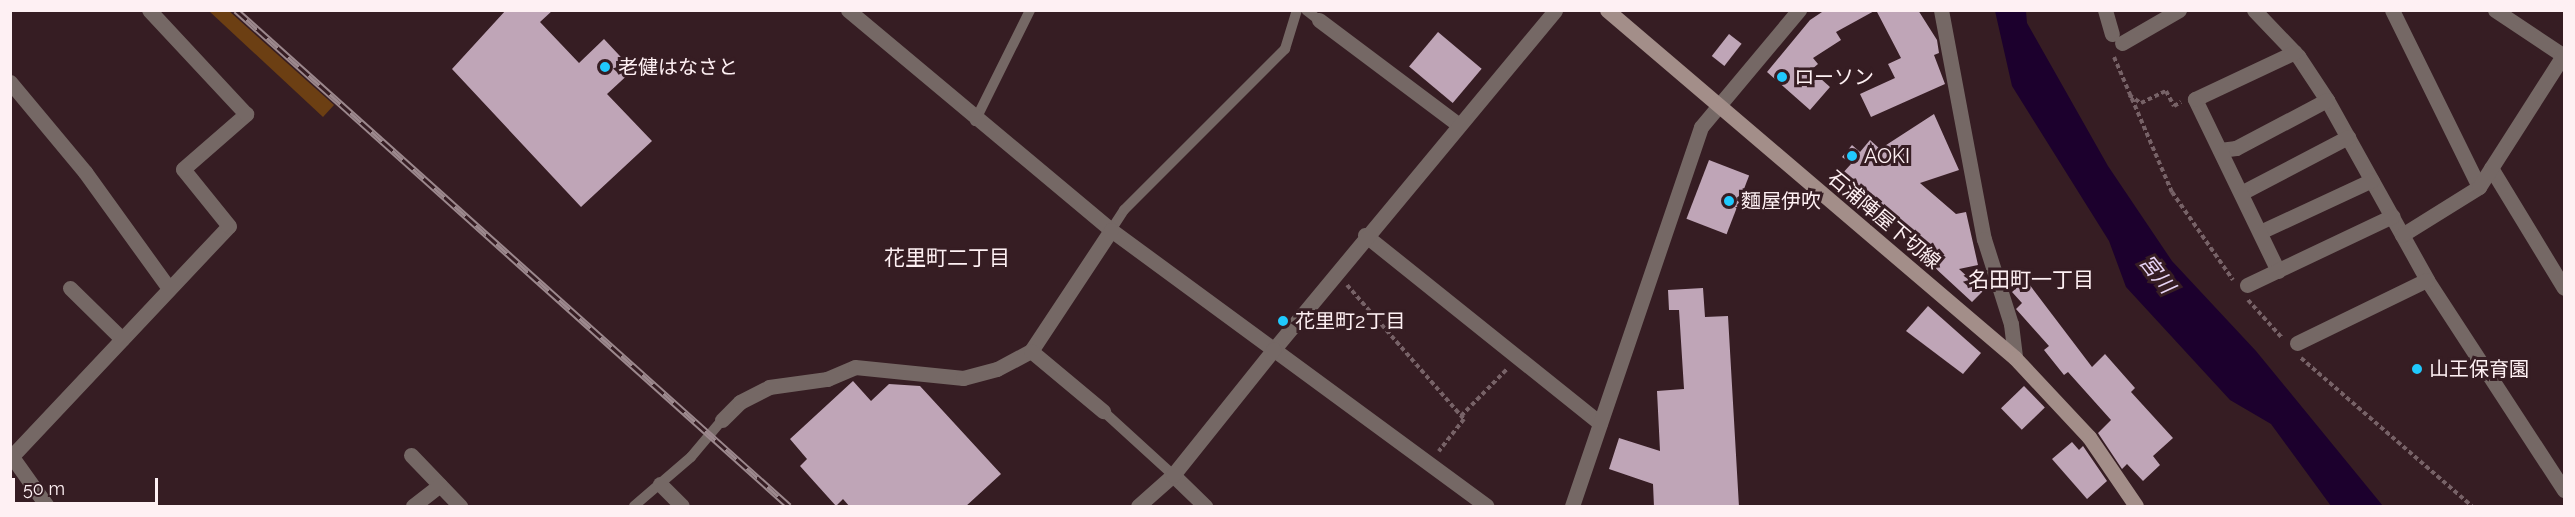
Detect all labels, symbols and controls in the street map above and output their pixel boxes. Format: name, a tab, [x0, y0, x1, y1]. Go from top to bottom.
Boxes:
place label: 老健はなさと	[618, 55, 738, 79]
marker: 老健はなさと	[596, 58, 614, 76]
place label: ローソン	[1794, 65, 1874, 89]
marker: ローソン	[1775, 70, 1789, 84]
place label: AOKI	[1864, 144, 1910, 168]
marker: AOKI	[1845, 149, 1859, 163]
street label: 石浦陣屋下切線	[1823, 166, 1945, 274]
place label: 麵屋伊吹	[1741, 189, 1821, 213]
marker: 麵屋伊吹	[1722, 194, 1736, 208]
district label: 花里町二丁目	[884, 245, 1010, 271]
water label: 宮川	[2134, 250, 2180, 298]
district label: 名田町一丁目	[1968, 267, 2094, 293]
place label: 花里町2丁目	[1295, 309, 1405, 333]
marker: 花里町2丁目	[1276, 314, 1290, 328]
place label: 山王保育園	[2429, 357, 2529, 381]
marker: 山王保育園	[2410, 362, 2424, 376]
scale bar	[15, 466, 160, 504]
text: 50 m	[23, 478, 65, 499]

